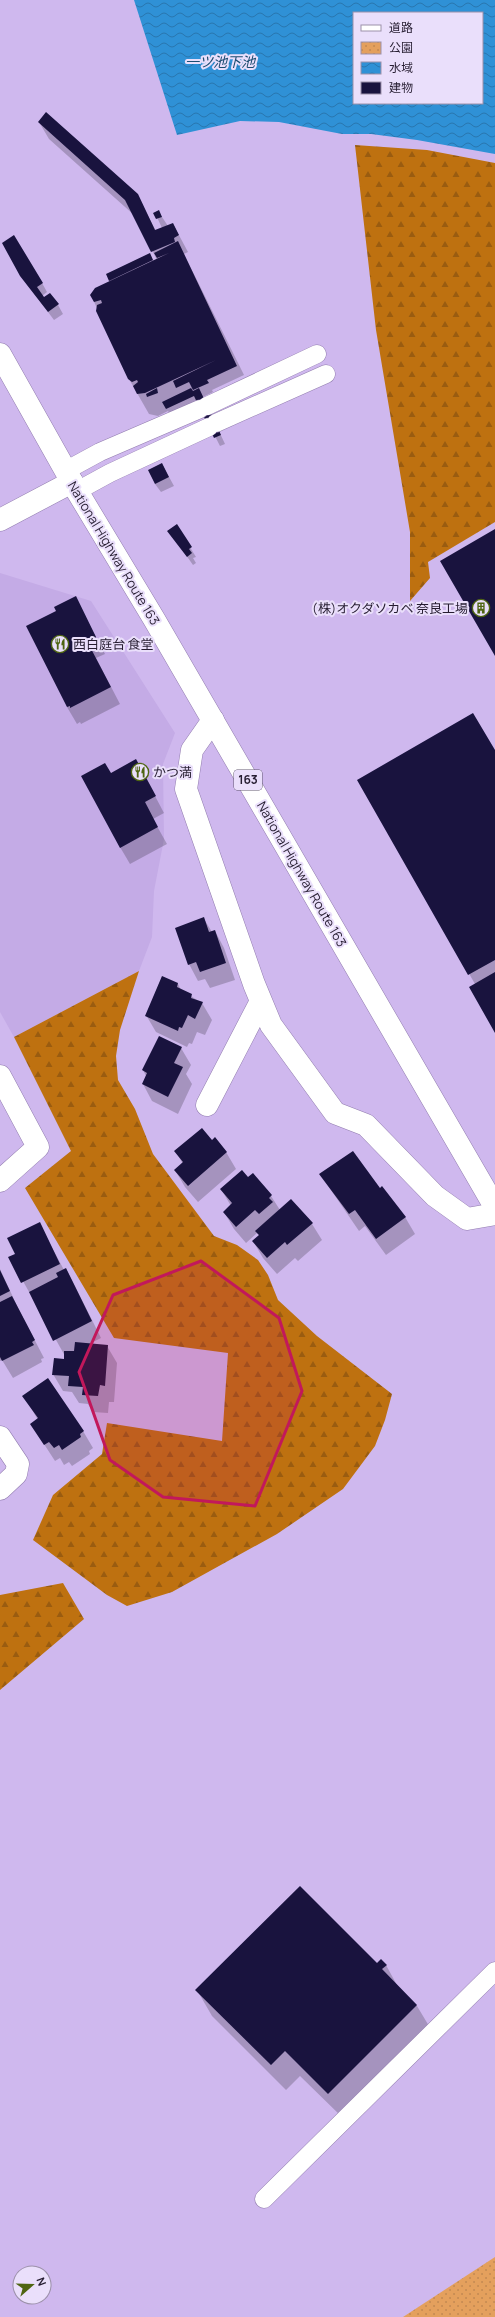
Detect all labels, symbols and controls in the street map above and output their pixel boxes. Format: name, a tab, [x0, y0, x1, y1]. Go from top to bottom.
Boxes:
legend	[353, 12, 483, 104]
text: 道路	[389, 19, 413, 36]
text: 公園	[389, 39, 413, 56]
water label: 一ツ池下池	[185, 52, 257, 71]
text: 水域	[389, 59, 413, 76]
text: 建物	[389, 79, 413, 96]
street label: National Highway Route 163	[64, 478, 164, 628]
building icon: (株)オクダソカベ 奈良工場	[471, 598, 491, 618]
place label: (株)オクダソカベ 奈良工場	[312, 599, 468, 617]
restaurant icon: 西白庭台 食堂	[50, 634, 70, 654]
place label: 西白庭台 食堂	[73, 635, 154, 653]
restaurant icon: かつ満	[130, 762, 150, 782]
place label: かつ満	[153, 763, 192, 781]
road number: 163	[234, 770, 262, 790]
street label: National Highway Route 163	[253, 798, 351, 950]
north arrow	[12, 2265, 52, 2305]
text: N	[33, 2275, 50, 2288]

